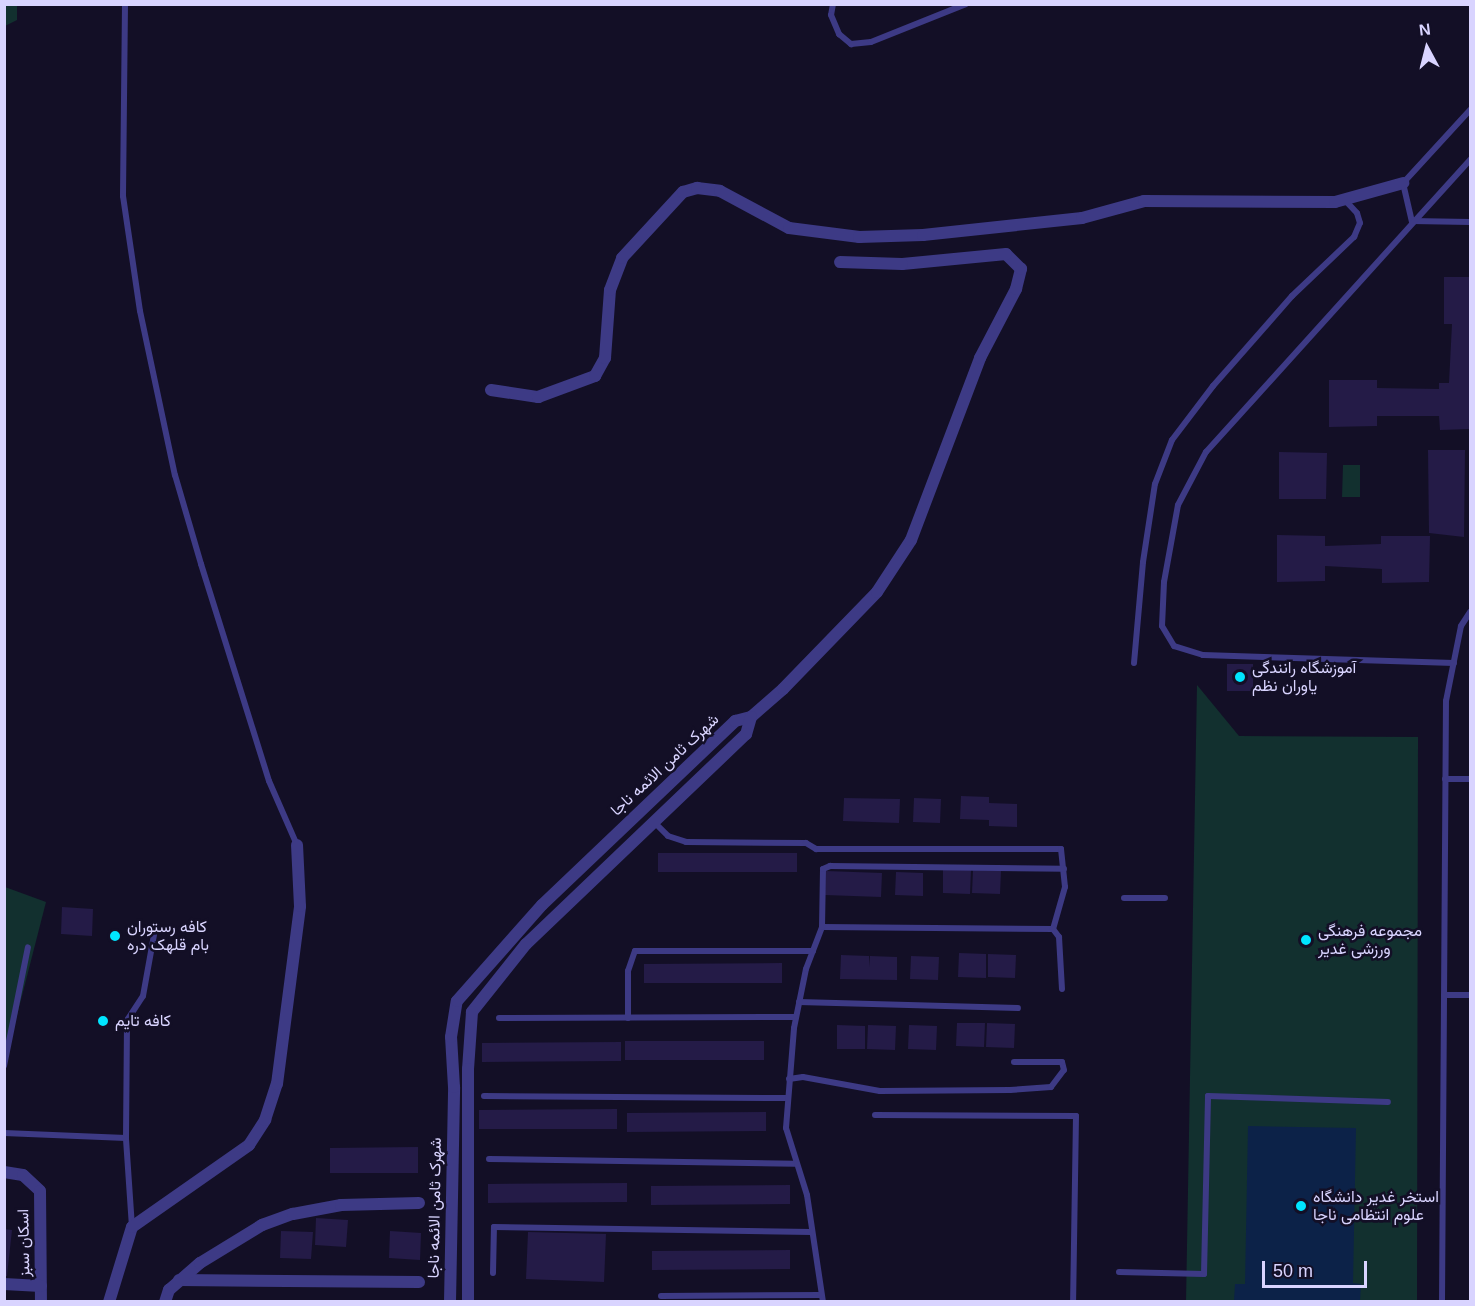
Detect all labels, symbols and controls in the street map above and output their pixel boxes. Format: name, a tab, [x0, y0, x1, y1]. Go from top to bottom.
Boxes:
north arrow	[1397, 18, 1457, 78]
text: N	[1418, 20, 1432, 39]
place label: آموزشگاه رانندگی یاوران نظم	[1252, 658, 1356, 696]
marker: آموزشگاه رانندگی یاوران نظم	[1233, 670, 1247, 684]
street label: شهرک ثامن الائمه ناجا	[607, 710, 723, 820]
place label: کافه رستوران بام قلهک دره	[127, 917, 209, 955]
place label: مجموعه فرهنگی ورزشی غدیر	[1318, 921, 1422, 959]
marker: کافه رستوران بام قلهک دره	[108, 929, 122, 943]
marker: مجموعه فرهنگی ورزشی غدیر	[1299, 933, 1313, 947]
place label: کافه تایم	[115, 1011, 171, 1031]
marker: کافه تایم	[96, 1014, 110, 1028]
street label: شهرک ثامن الائمه ناجا	[424, 1137, 446, 1279]
place label: استخر غدیر دانشگاه علوم انتظامی ناجا	[1313, 1187, 1439, 1225]
marker: استخر غدیر دانشگاه علوم انتظامی ناجا	[1294, 1199, 1308, 1213]
street label: اسکان سبز	[14, 1209, 34, 1277]
scale bar	[1265, 1249, 1370, 1287]
text: 50 m	[1273, 1261, 1313, 1281]

